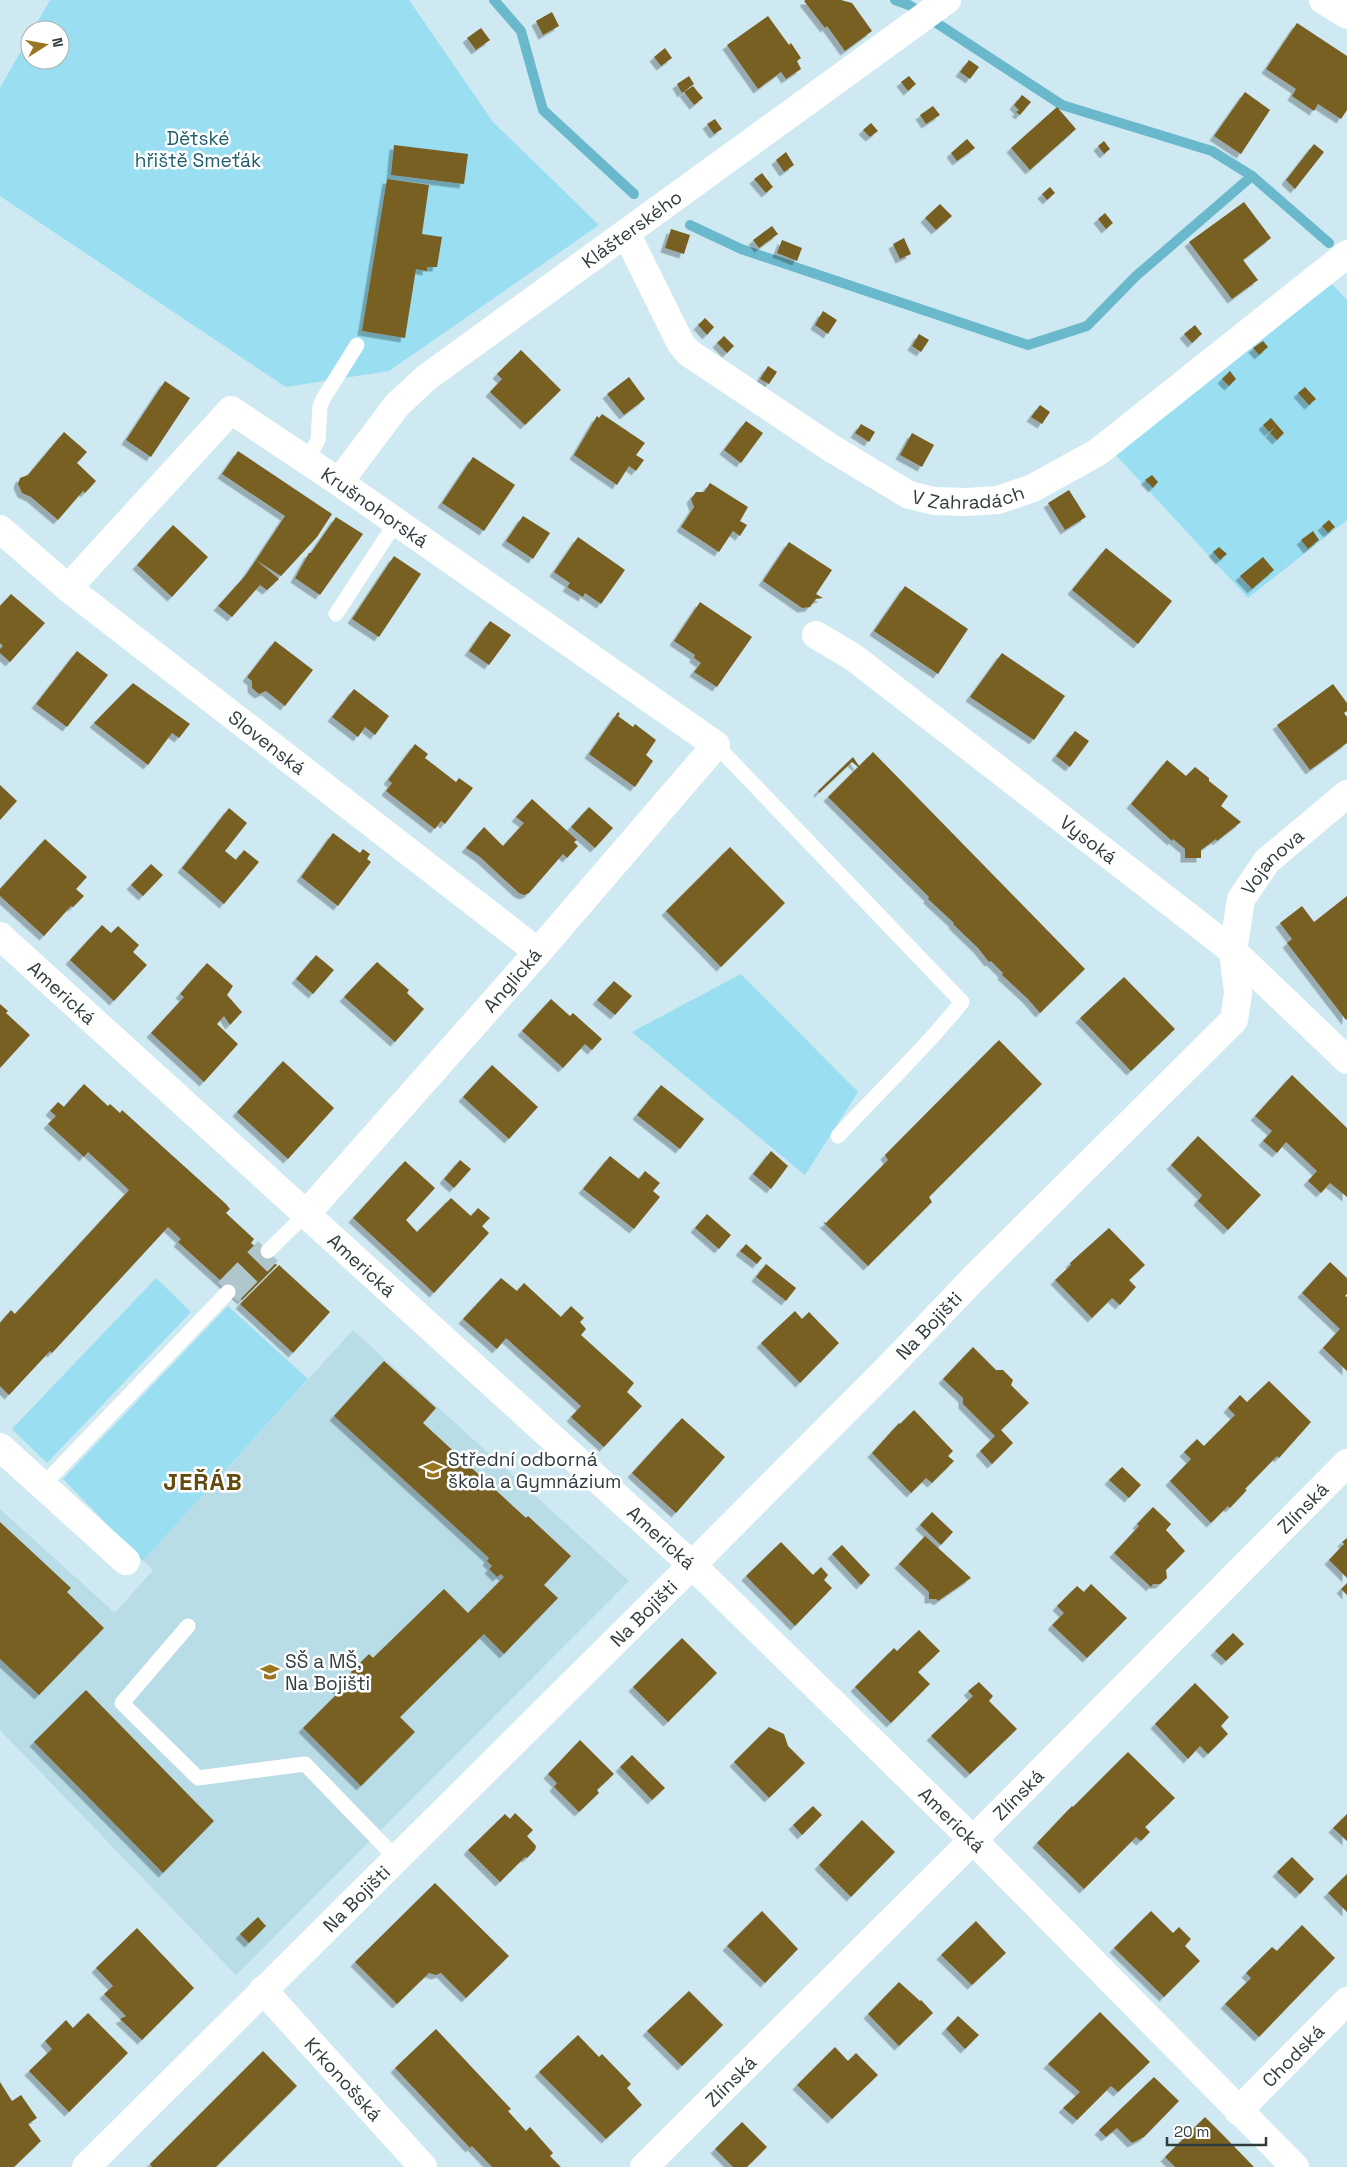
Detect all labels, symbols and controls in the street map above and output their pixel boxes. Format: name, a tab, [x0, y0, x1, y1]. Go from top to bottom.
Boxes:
north arrow	[20, 20, 70, 70]
text: N	[48, 36, 67, 49]
park label: Dětské hřiště Smeťák	[135, 126, 261, 173]
street label: Klášterského	[577, 185, 687, 274]
street label: Krušnohorská	[316, 462, 433, 554]
street label: V Zahradách	[909, 480, 1028, 515]
street label: Slovenská	[223, 705, 311, 781]
street label: Vysoká	[1055, 810, 1122, 870]
street label: Vojanova	[1235, 823, 1309, 900]
street label: Anglická	[478, 943, 547, 1018]
street label: Americká	[22, 955, 101, 1030]
street label: Americká	[322, 1228, 401, 1303]
street label: Na Bojišti	[891, 1286, 968, 1365]
place label: Střední odborná škola a Gymnázium	[448, 1447, 621, 1494]
school or university icon: Střední odborná škola a Gymnázium	[422, 1459, 444, 1481]
district label: JEŘÁB	[163, 1466, 243, 1497]
street label: Zlínská	[1272, 1477, 1334, 1539]
street label: Americká	[622, 1500, 701, 1575]
street label: Na Bojišti	[605, 1574, 683, 1652]
place label: SŠ a MŠ, Na Bojišti	[285, 1649, 370, 1696]
school or university icon: SŠ a MŠ, Na Bojišti	[259, 1661, 281, 1683]
street label: Zlínská	[987, 1764, 1050, 1826]
street label: Americká	[913, 1782, 990, 1858]
street label: Na Bojišti	[318, 1860, 396, 1938]
street label: Chodská	[1257, 2019, 1330, 2093]
street label: Krkonošská	[299, 2032, 387, 2127]
street label: Zlínská	[700, 2050, 762, 2112]
scale bar	[1167, 2114, 1266, 2146]
text: 20 m	[1174, 2122, 1209, 2141]

